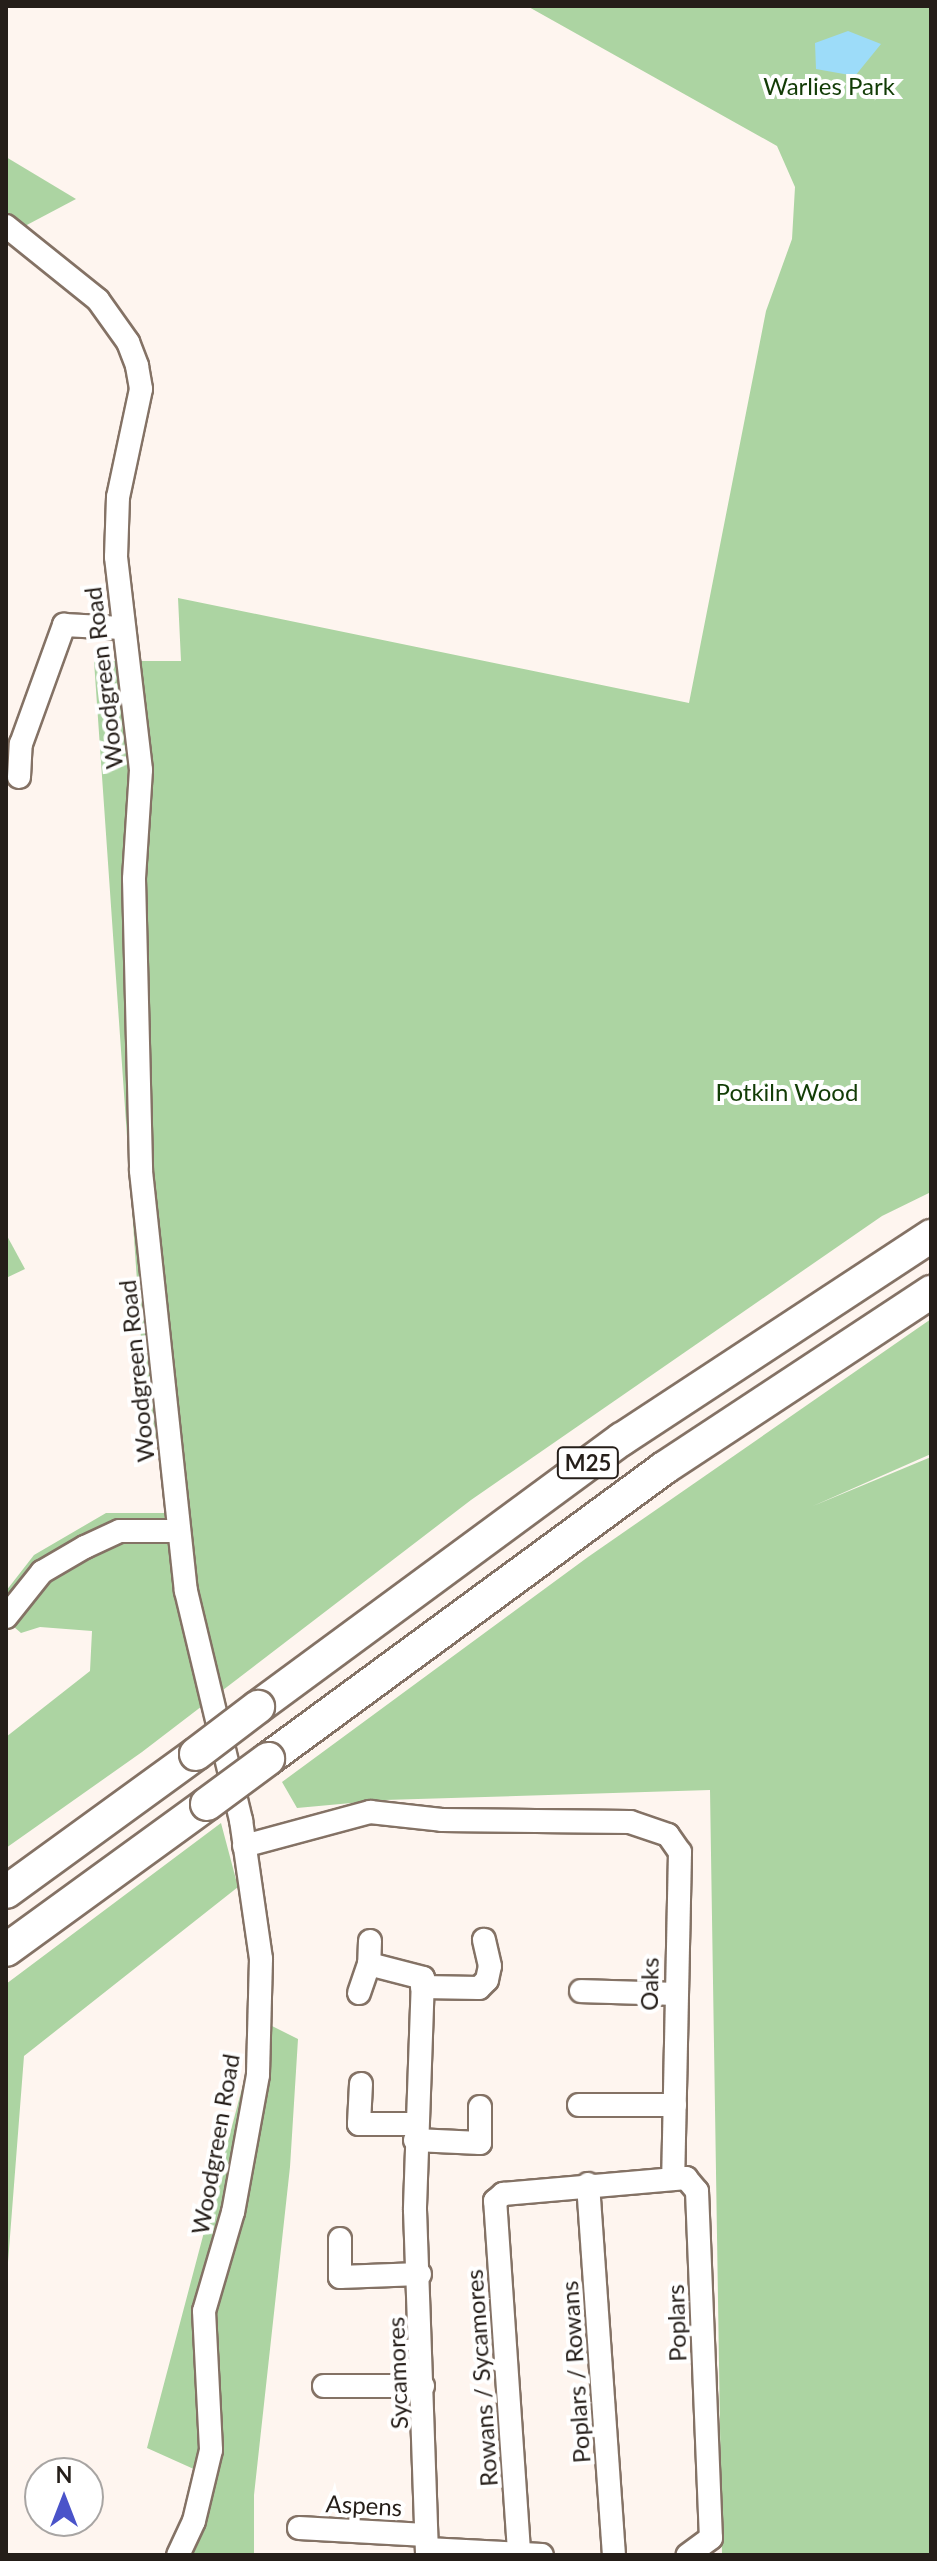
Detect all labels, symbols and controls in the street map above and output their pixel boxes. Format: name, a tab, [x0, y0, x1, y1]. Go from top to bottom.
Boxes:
park label: Warlies Park	[763, 72, 895, 100]
street label: Woodgreen Road	[78, 585, 128, 771]
park label: Potkiln Wood	[715, 1078, 859, 1106]
street label: Woodgreen Road	[112, 1279, 160, 1463]
road number: M25	[556, 1445, 620, 1481]
street label: Oaks	[634, 1957, 664, 2011]
street label: Woodgreen Road	[185, 2051, 245, 2237]
street label: Rowans / Sycamores	[459, 2268, 503, 2488]
street label: Poplars / Rowans	[554, 2280, 596, 2464]
street label: Poplars	[660, 2284, 692, 2362]
street label: Sycamores	[381, 2316, 413, 2430]
north arrow	[24, 2457, 104, 2537]
text: N	[56, 2461, 72, 2488]
street label: Aspens	[325, 2489, 403, 2521]

